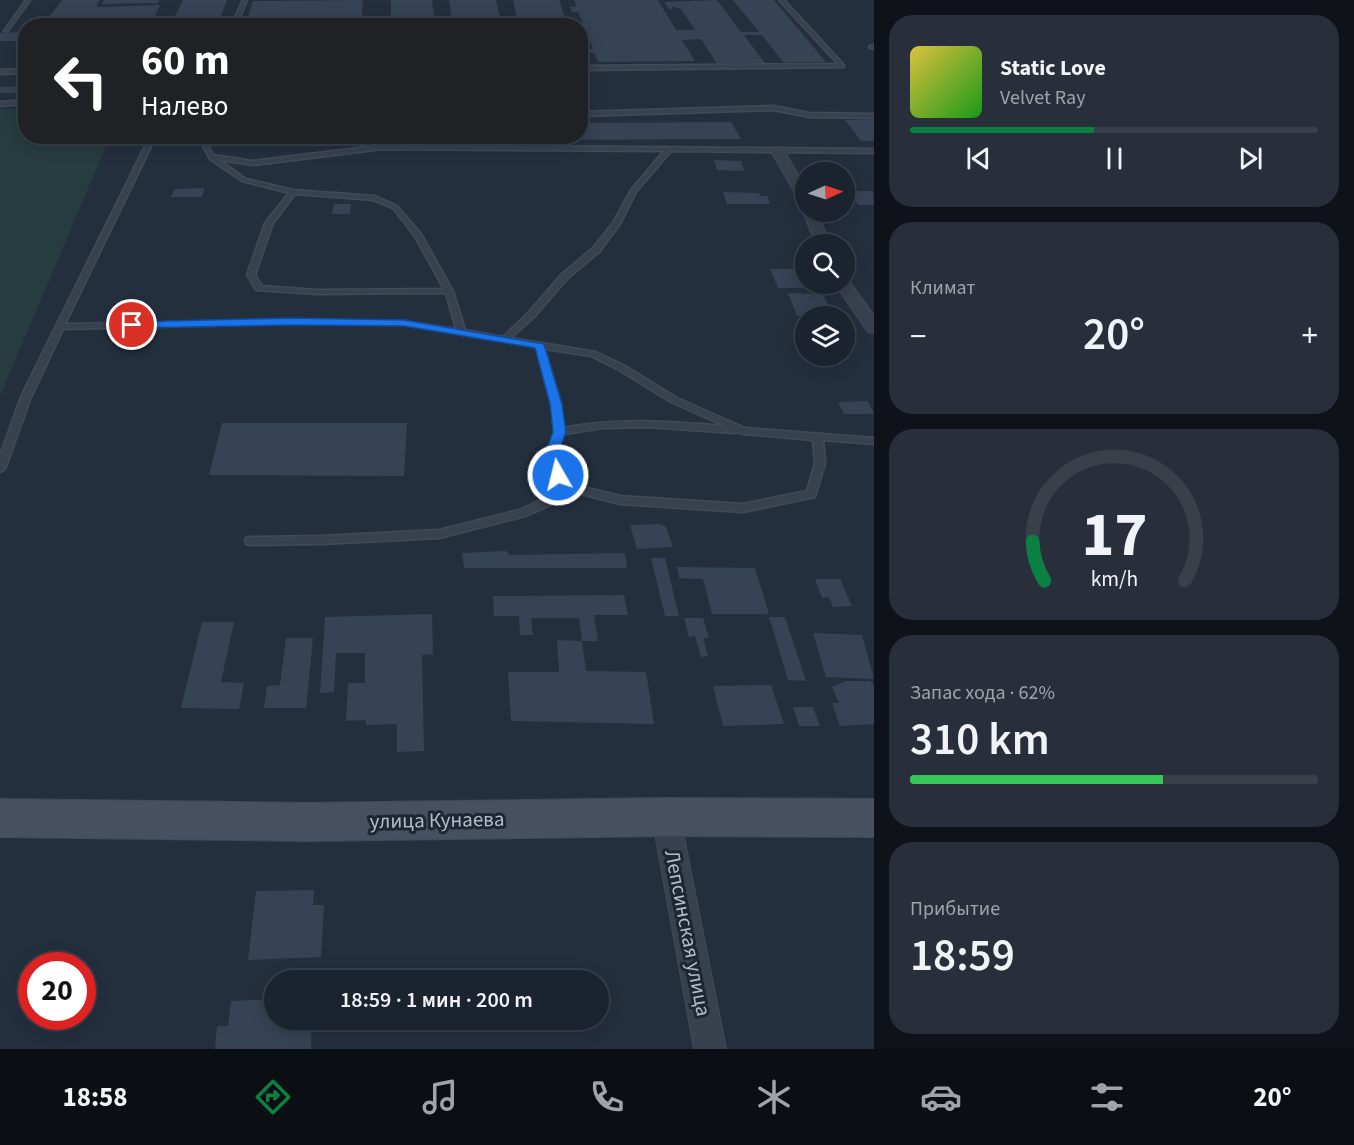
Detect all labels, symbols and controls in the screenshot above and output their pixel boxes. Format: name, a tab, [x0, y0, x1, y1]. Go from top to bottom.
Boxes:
text: 60 m	[141, 31, 230, 91]
icon: left	[42, 42, 120, 120]
text: Static Love	[1000, 52, 1106, 84]
text: Velvet Ray	[1000, 84, 1086, 112]
text: Налево	[141, 87, 228, 126]
icon: previous	[962, 142, 995, 175]
icon: pause	[1098, 142, 1131, 175]
icon: next	[1234, 142, 1267, 175]
north arrow	[795, 162, 855, 222]
map controls	[795, 162, 855, 366]
button: search	[795, 234, 855, 294]
text: Климат	[910, 274, 976, 302]
pin	[106, 299, 157, 350]
text: 20°	[1083, 303, 1145, 367]
button: layers	[795, 306, 855, 366]
icon: arrive	[115, 308, 148, 341]
text: −	[910, 313, 926, 360]
text: +	[1302, 313, 1318, 360]
position arrow	[526, 443, 590, 507]
text: 17	[1081, 492, 1147, 581]
text: km/h	[1090, 565, 1138, 596]
text: Запас хода · 62%	[910, 679, 1055, 707]
text: 310 km	[910, 708, 1050, 772]
street label: улица Кунаева	[369, 804, 505, 836]
street label: Лепсинская улица	[657, 847, 719, 1019]
text: Прибытие	[910, 895, 1000, 923]
text: 18:59	[910, 924, 1015, 988]
speed limit sign: 20	[18, 952, 96, 1030]
text: 18:59 · 1 мин · 200 m	[340, 984, 533, 1016]
icon: directions	[252, 1076, 294, 1118]
icon: music	[419, 1076, 461, 1118]
icon: phone	[586, 1076, 628, 1118]
icon: climate	[753, 1076, 795, 1118]
icon: car	[920, 1076, 962, 1118]
icon: filters	[1086, 1076, 1128, 1118]
text: 18:58	[62, 1078, 128, 1117]
text: 20°	[1253, 1078, 1292, 1117]

